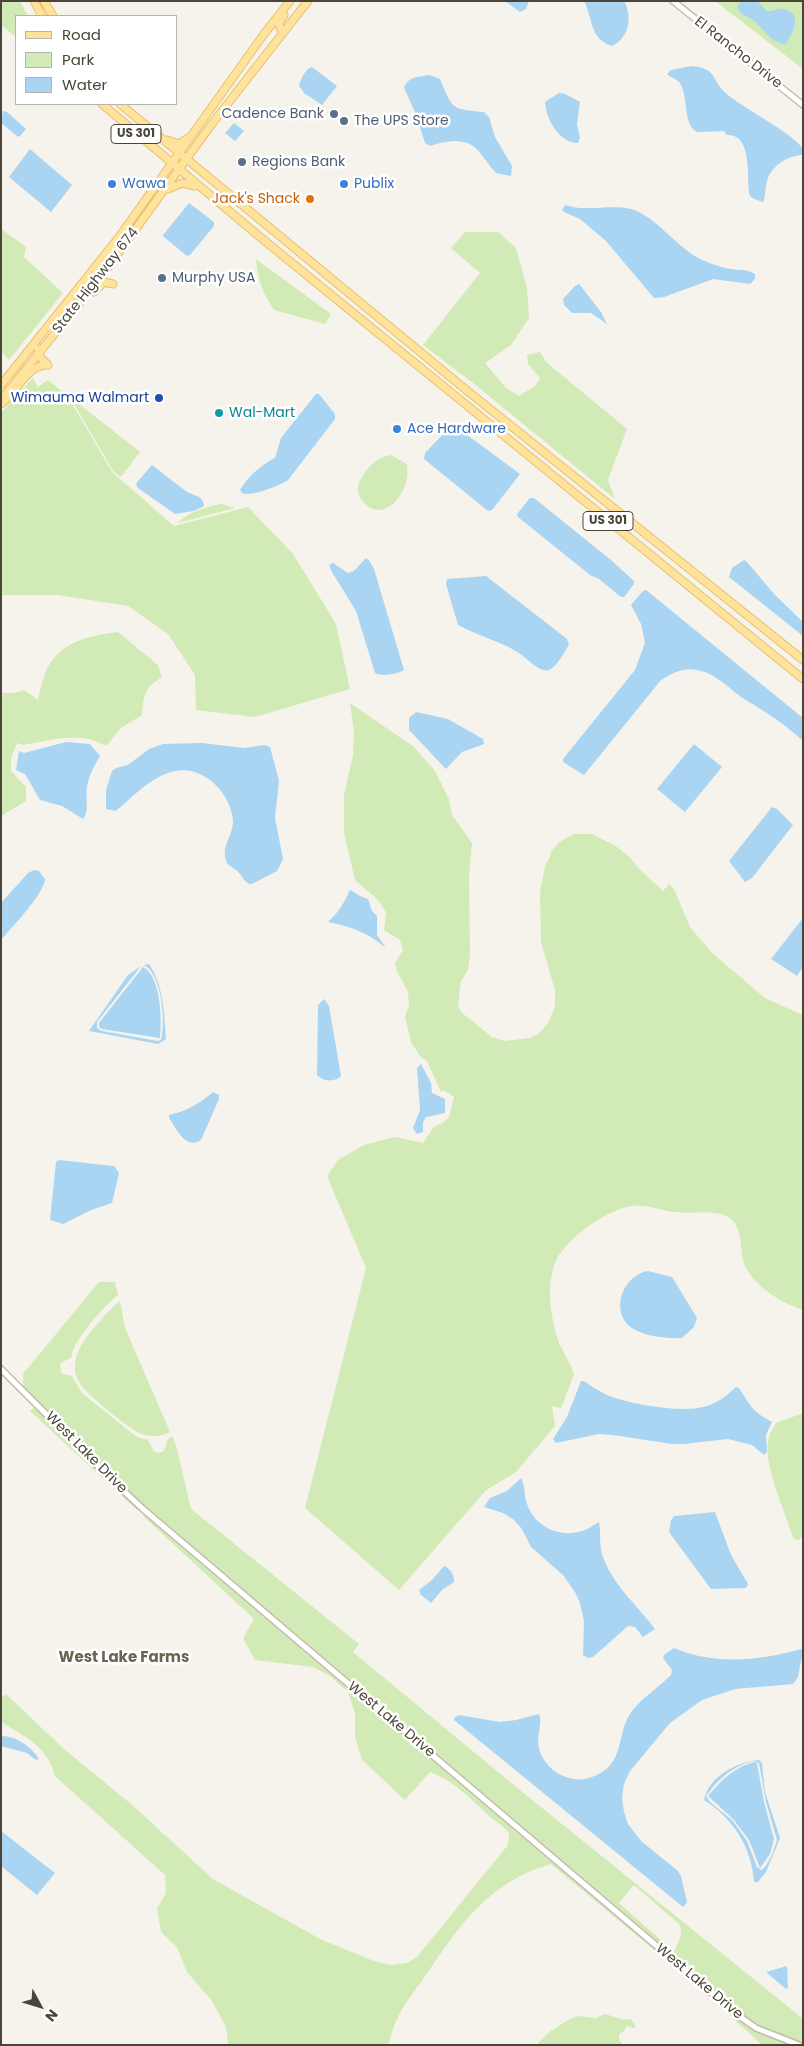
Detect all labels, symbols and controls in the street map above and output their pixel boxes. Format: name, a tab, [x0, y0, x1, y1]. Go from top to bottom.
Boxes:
street label: El Rancho Drive	[691, 14, 785, 92]
legend	[15, 15, 178, 105]
text: Road	[62, 24, 101, 45]
text: Park	[62, 49, 94, 70]
text: Water	[62, 74, 107, 95]
place label: Cadence Bank	[221, 106, 324, 122]
marker: Cadence Bank	[328, 108, 340, 120]
place label: The UPS Store	[354, 113, 449, 129]
marker: The UPS Store	[338, 115, 350, 127]
road number: US 301	[111, 125, 161, 144]
place label: Regions Bank	[252, 154, 345, 170]
marker: Regions Bank	[236, 156, 248, 168]
place label: Wawa	[122, 176, 166, 192]
place label: Publix	[354, 176, 394, 192]
marker: Wawa	[106, 178, 118, 190]
marker: Publix	[338, 178, 350, 190]
place label: Jack's Shack	[212, 191, 300, 207]
marker: Jack's Shack	[304, 193, 316, 205]
street label: State Highway 674	[49, 225, 143, 337]
place label: Murphy USA	[172, 270, 255, 286]
marker: Murphy USA	[156, 272, 168, 284]
place label: Wimauma Walmart	[11, 390, 149, 406]
marker: Wimauma Walmart	[153, 392, 165, 404]
place label: Wal-Mart	[229, 405, 295, 421]
marker: Wal-Mart	[213, 407, 225, 419]
place label: Ace Hardware	[407, 421, 506, 437]
marker: Ace Hardware	[391, 423, 403, 435]
road number: US 301	[583, 512, 633, 530]
street label: West Lake Drive	[42, 1409, 130, 1497]
district label: West Lake Farms	[59, 1649, 189, 1667]
street label: West Lake Drive	[344, 1679, 438, 1761]
street label: West Lake Drive	[652, 1941, 746, 2023]
north arrow	[15, 1981, 65, 2031]
text: N	[41, 2005, 63, 2026]

